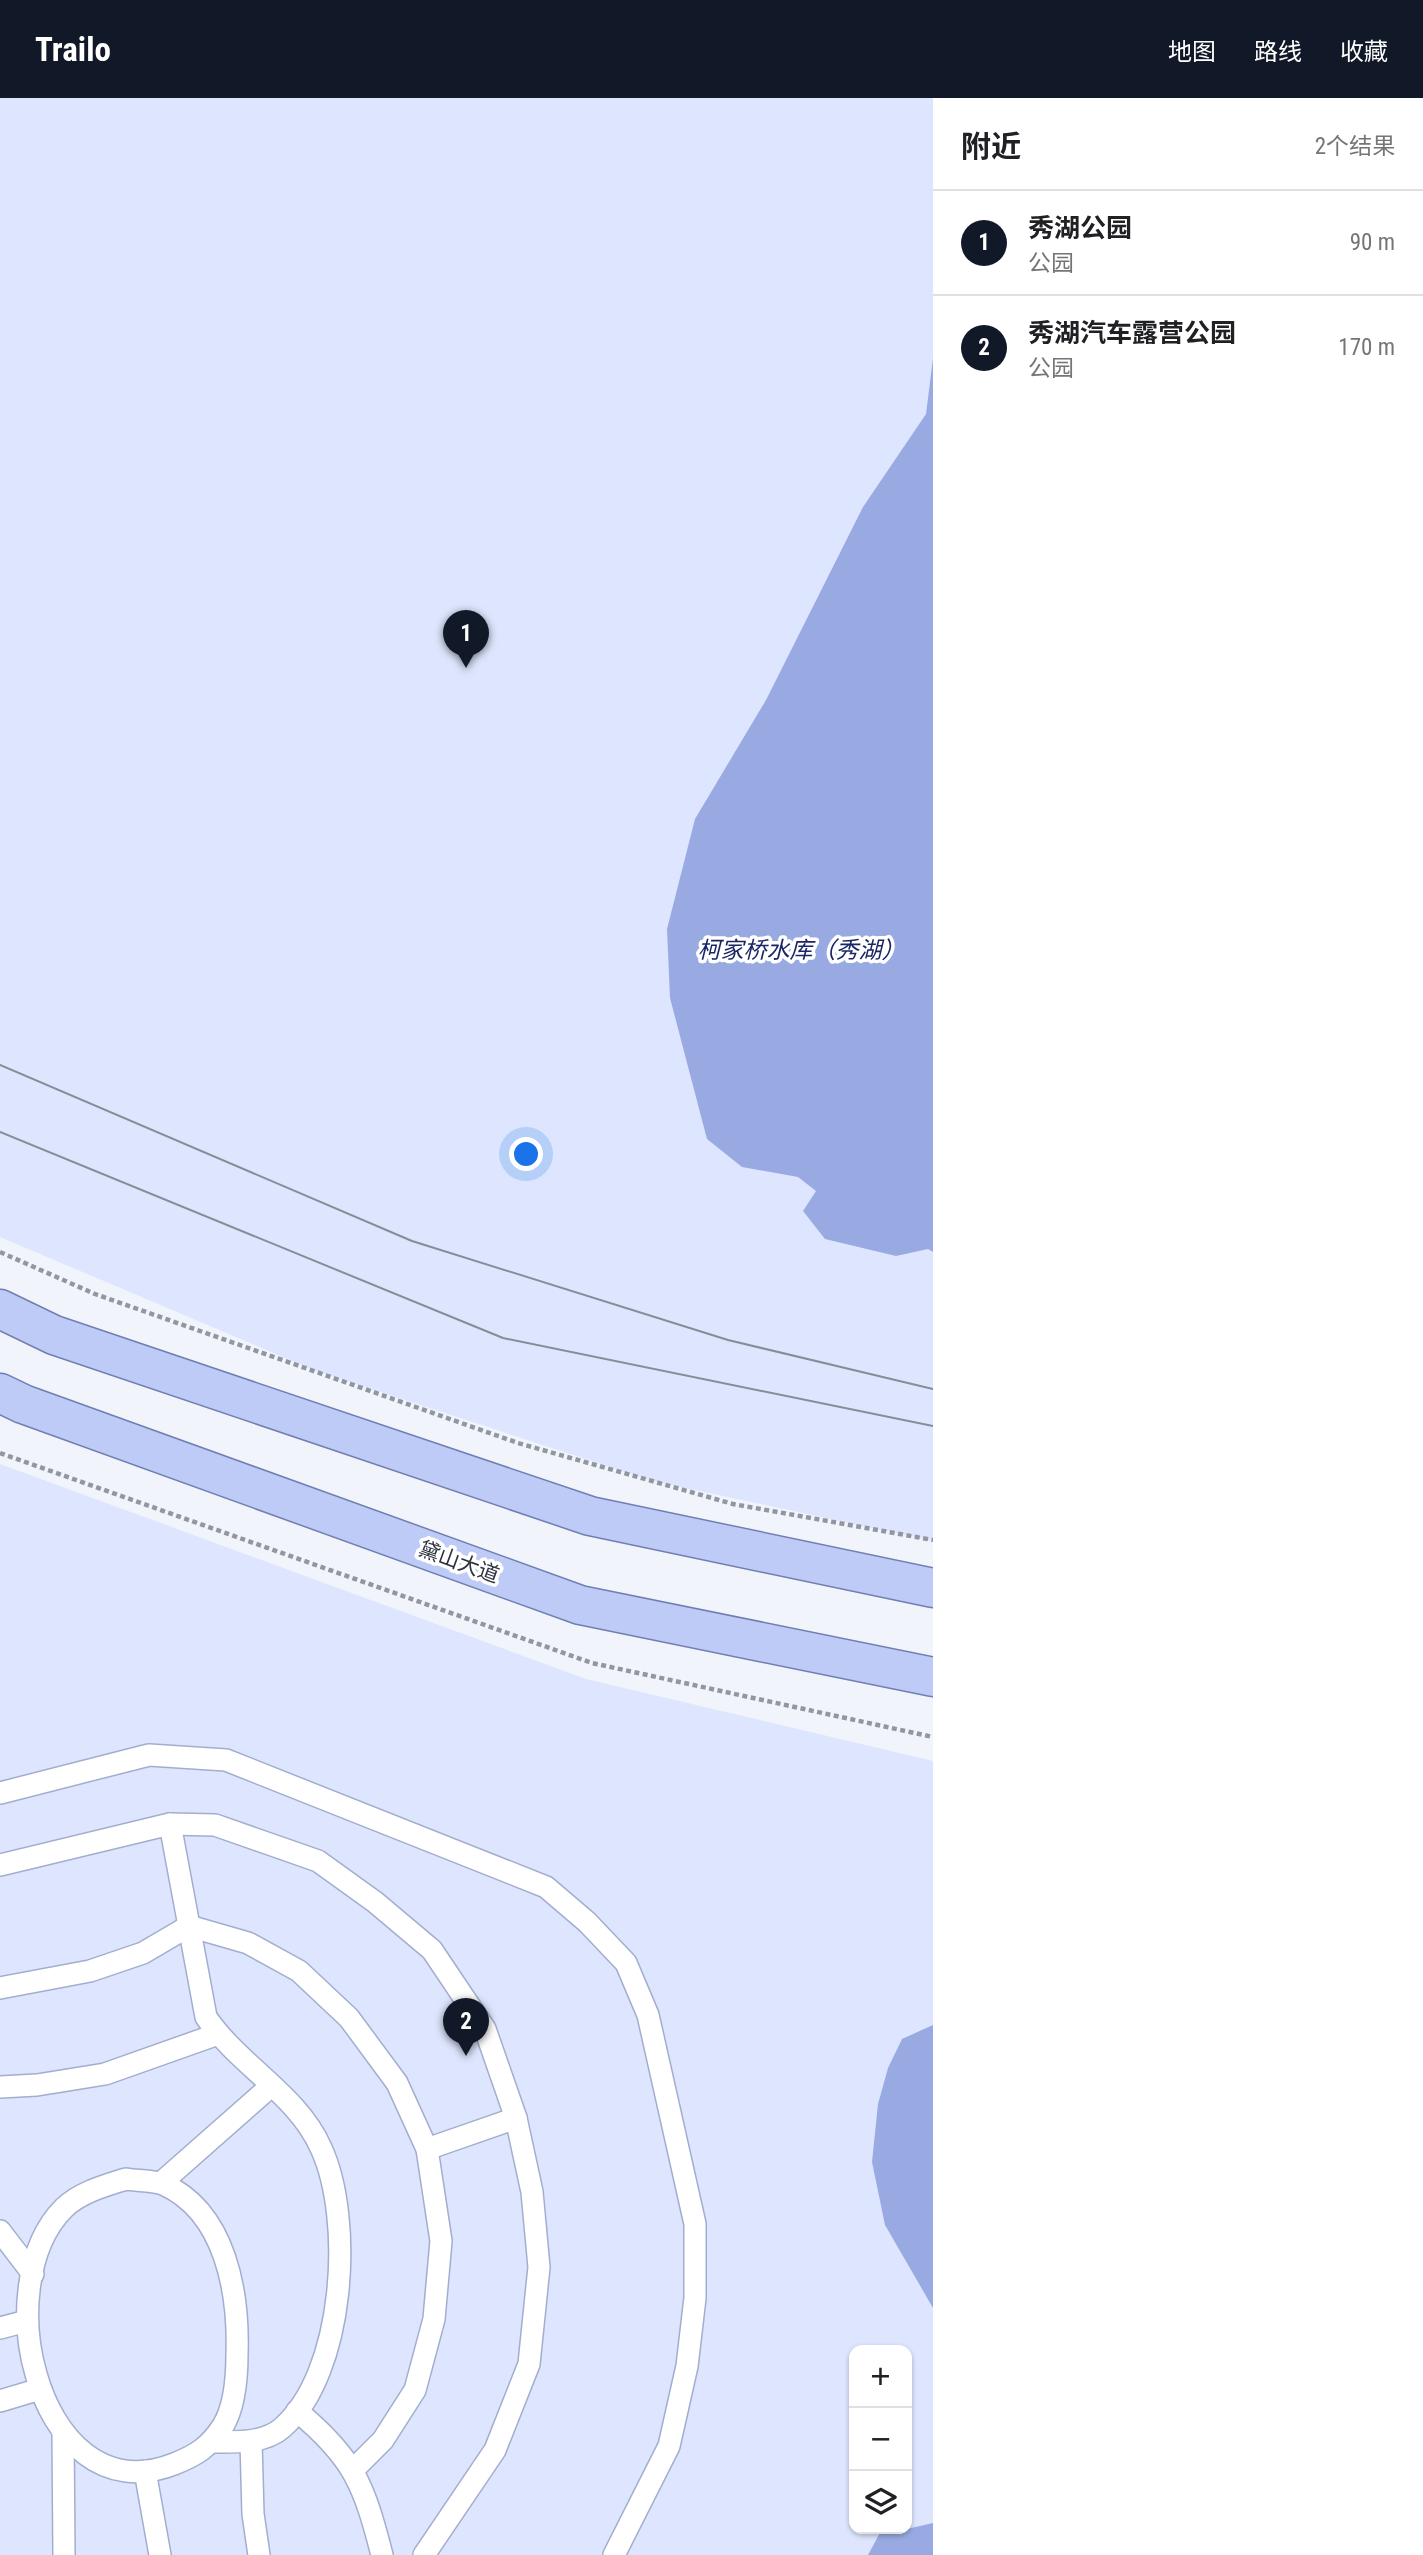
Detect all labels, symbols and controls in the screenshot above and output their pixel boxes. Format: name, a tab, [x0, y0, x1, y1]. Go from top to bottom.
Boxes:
text: Trailo	[35, 30, 111, 69]
text: 地图	[1168, 38, 1216, 66]
text: 路线	[1254, 38, 1302, 66]
text: 收藏	[1340, 38, 1388, 66]
text: 附近	[961, 129, 1021, 164]
text: 2个结果	[1315, 133, 1395, 160]
text: 秀湖公园	[1028, 213, 1132, 243]
text: 1	[978, 229, 990, 256]
text: 90 m	[1350, 229, 1395, 256]
text: 公园	[1028, 250, 1074, 277]
text: 秀湖汽车露营公园	[1028, 318, 1236, 348]
text: 2	[978, 334, 990, 361]
text: 170 m	[1338, 334, 1395, 361]
text: 公园	[1028, 355, 1074, 382]
pin: 1	[443, 610, 489, 668]
water label: 柯家桥水库（秀湖）	[698, 937, 905, 964]
your location	[509, 1137, 543, 1171]
street label: 黛山大道	[415, 1536, 503, 1588]
pin: 2	[443, 1998, 489, 2056]
map controls	[849, 2345, 912, 2534]
button: +	[849, 2345, 912, 2408]
button: −	[849, 2408, 912, 2471]
button: layers	[849, 2471, 912, 2534]

